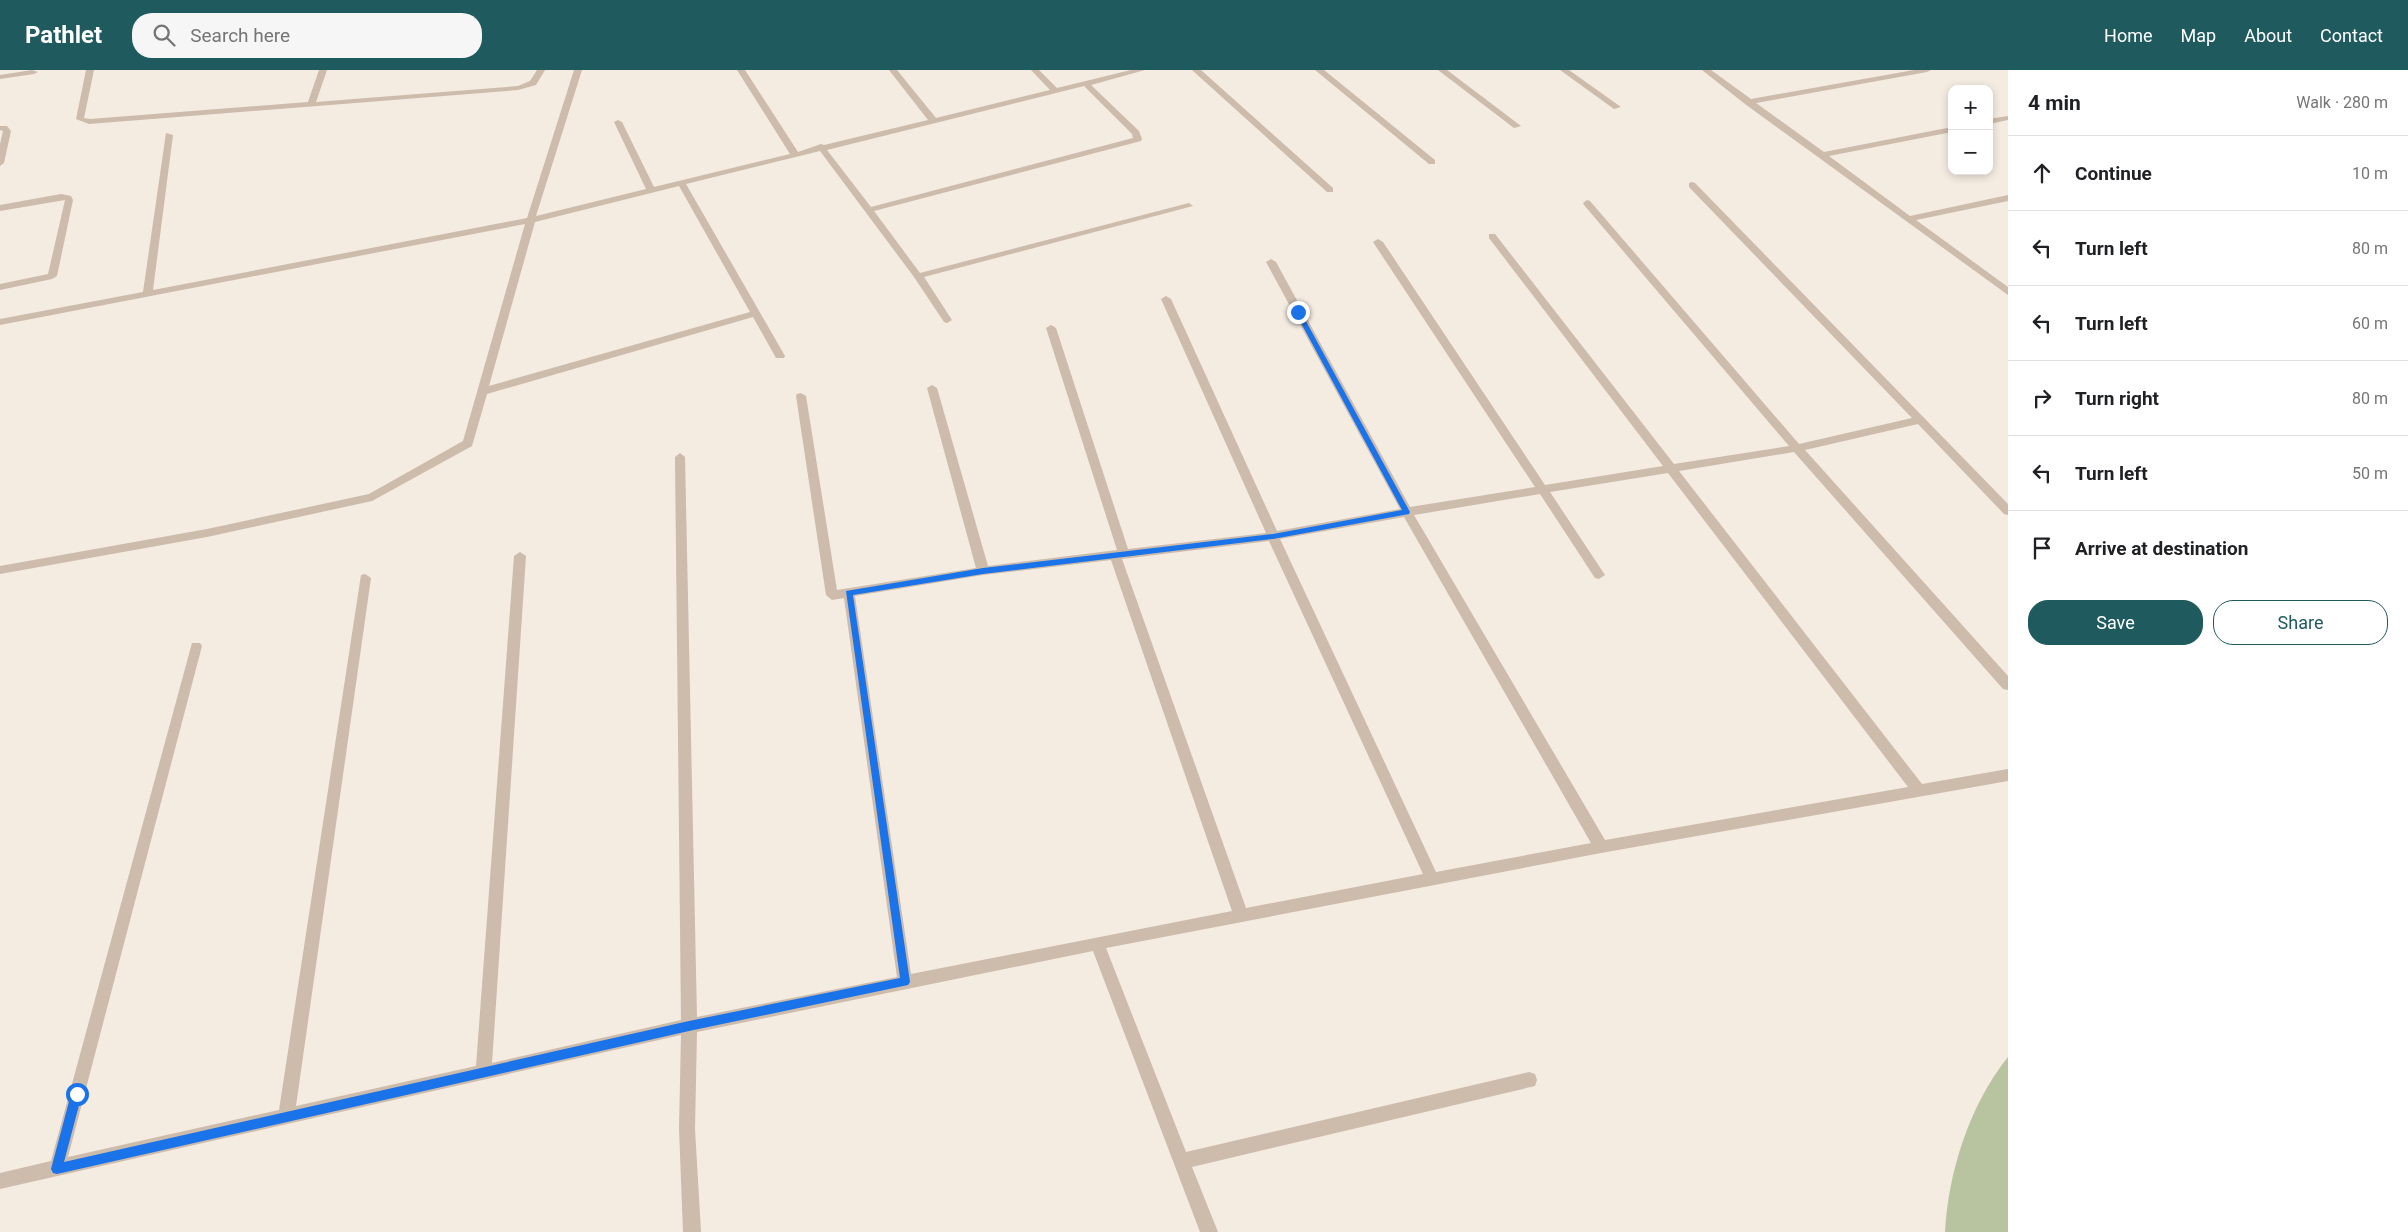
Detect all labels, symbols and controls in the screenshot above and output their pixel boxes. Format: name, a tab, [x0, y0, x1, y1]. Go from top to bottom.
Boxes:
search box	[132, 13, 482, 58]
text: Pathlet	[25, 21, 102, 49]
icon: search	[150, 21, 178, 49]
text: Search here	[190, 24, 290, 47]
text: Home	[2104, 25, 2153, 46]
text: Map	[2181, 25, 2216, 46]
text: About	[2244, 25, 2292, 46]
text: Contact	[2320, 25, 2383, 46]
map controls	[1948, 85, 1993, 175]
button: +	[1948, 85, 1993, 130]
text: 4 min	[2028, 91, 2081, 115]
text: Walk · 280 m	[2296, 93, 2388, 112]
button: −	[1948, 130, 1993, 175]
icon: ahead	[2028, 159, 2056, 187]
text: Continue	[2075, 162, 2152, 185]
text: 10 m	[2352, 164, 2388, 183]
icon: left	[2028, 234, 2056, 262]
text: Turn left	[2075, 237, 2148, 260]
text: 80 m	[2352, 239, 2388, 258]
route end	[1287, 301, 1310, 324]
icon: left	[2028, 309, 2056, 337]
text: Turn left	[2075, 312, 2148, 335]
text: 60 m	[2352, 314, 2388, 333]
icon: right	[2028, 384, 2056, 412]
text: Turn right	[2075, 387, 2159, 410]
text: 80 m	[2352, 389, 2388, 408]
icon: left	[2028, 459, 2056, 487]
text: Turn left	[2075, 462, 2148, 485]
text: 50 m	[2352, 464, 2388, 483]
icon: arrive	[2028, 534, 2056, 562]
text: Arrive at destination	[2075, 537, 2248, 560]
button: Save	[2028, 600, 2203, 645]
button: Share	[2213, 600, 2388, 645]
route start	[66, 1083, 89, 1106]

